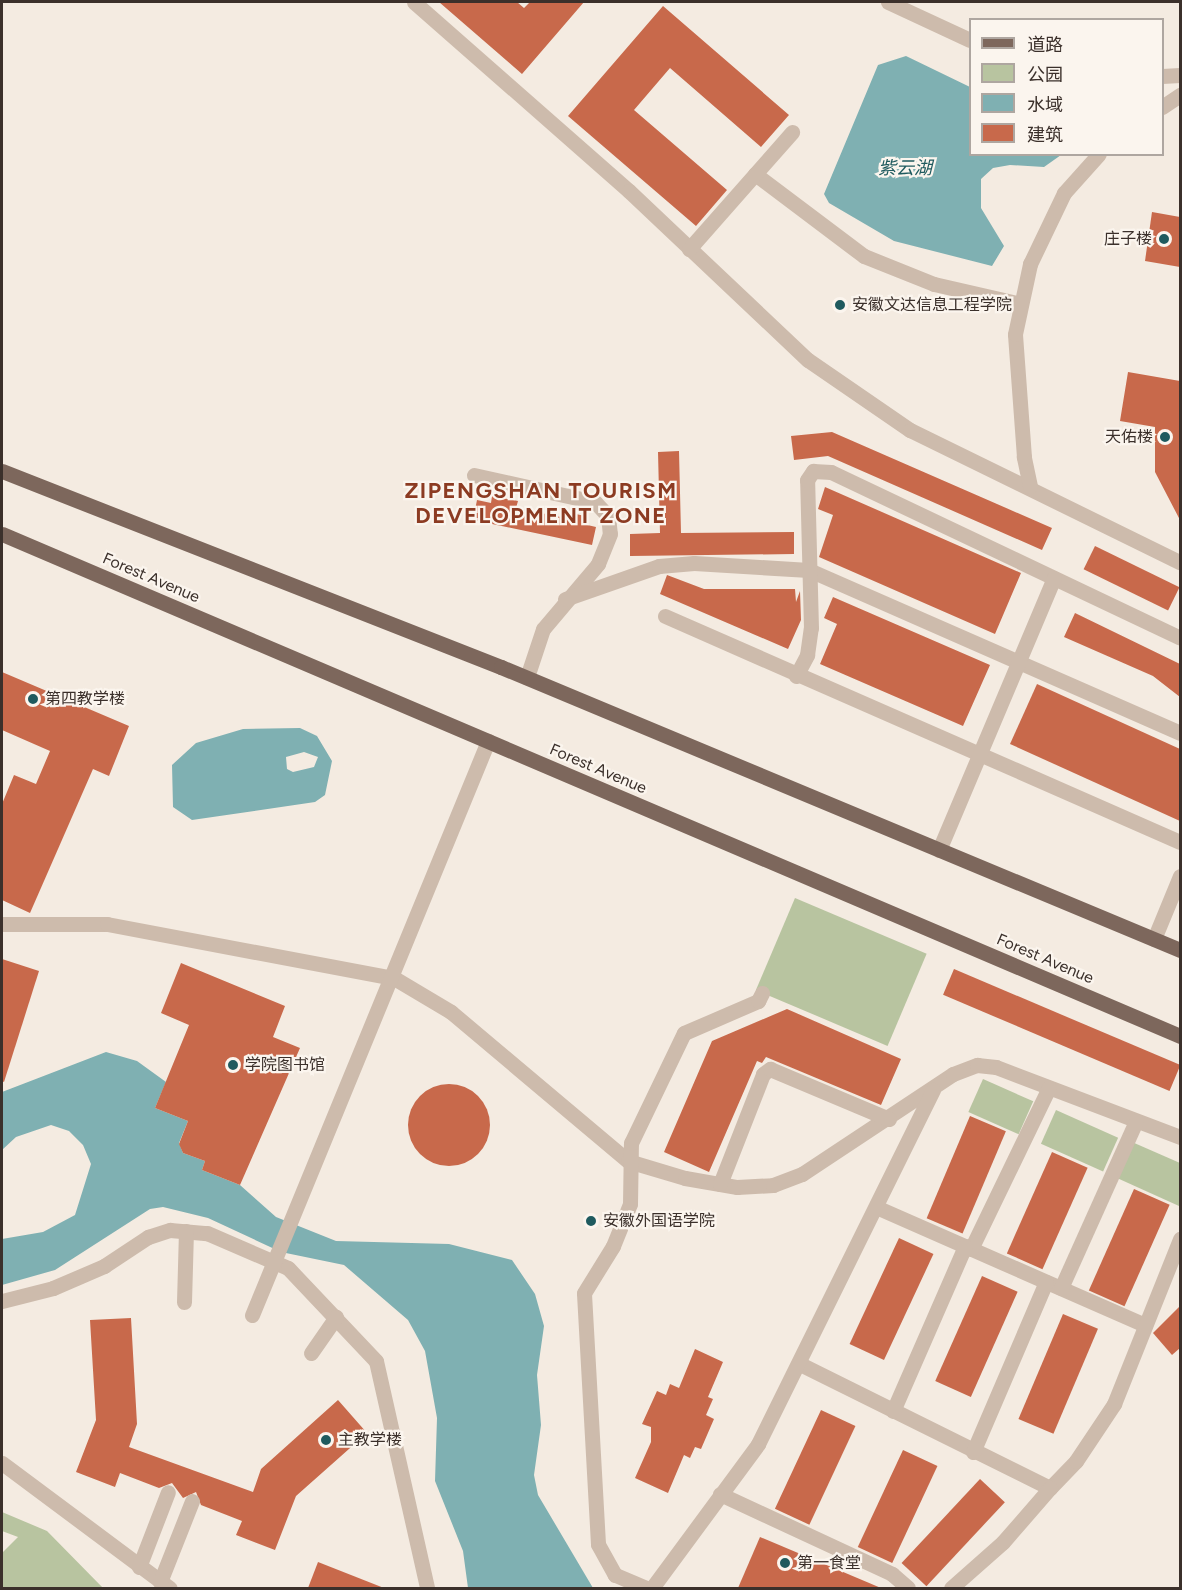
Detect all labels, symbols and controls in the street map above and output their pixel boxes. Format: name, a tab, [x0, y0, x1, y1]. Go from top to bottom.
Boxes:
legend	[969, 18, 1164, 156]
text: 道路	[1027, 34, 1063, 56]
text: 公园	[1027, 64, 1063, 86]
text: 水域	[1027, 94, 1063, 116]
text: 建筑	[1027, 124, 1063, 146]
water label: 紫云湖	[878, 157, 932, 179]
place label: 庄子楼	[1104, 229, 1152, 249]
marker: 庄子楼	[1157, 232, 1171, 246]
place label: 安徽文达信息工程学院	[852, 295, 1012, 315]
marker: 安徽文达信息工程学院	[833, 298, 847, 312]
place label: 天佑楼	[1105, 427, 1153, 447]
marker: 天佑楼	[1158, 430, 1172, 444]
district label: ZIPENGSHAN TOURISM DEVELOPMENT ZONE	[404, 477, 678, 528]
street label: Forest Avenue	[100, 549, 202, 607]
place label: 第四教学楼	[45, 689, 125, 709]
marker: 第四教学楼	[26, 692, 40, 706]
street label: Forest Avenue	[547, 740, 649, 798]
street label: Forest Avenue	[994, 930, 1096, 988]
place label: 学院图书馆	[245, 1055, 325, 1075]
marker: 学院图书馆	[226, 1058, 240, 1072]
place label: 安徽外国语学院	[603, 1211, 715, 1231]
marker: 安徽外国语学院	[584, 1214, 598, 1228]
place label: 主教学楼	[338, 1430, 402, 1450]
marker: 主教学楼	[319, 1433, 333, 1447]
place label: 第一食堂	[797, 1553, 861, 1573]
marker: 第一食堂	[778, 1556, 792, 1570]

